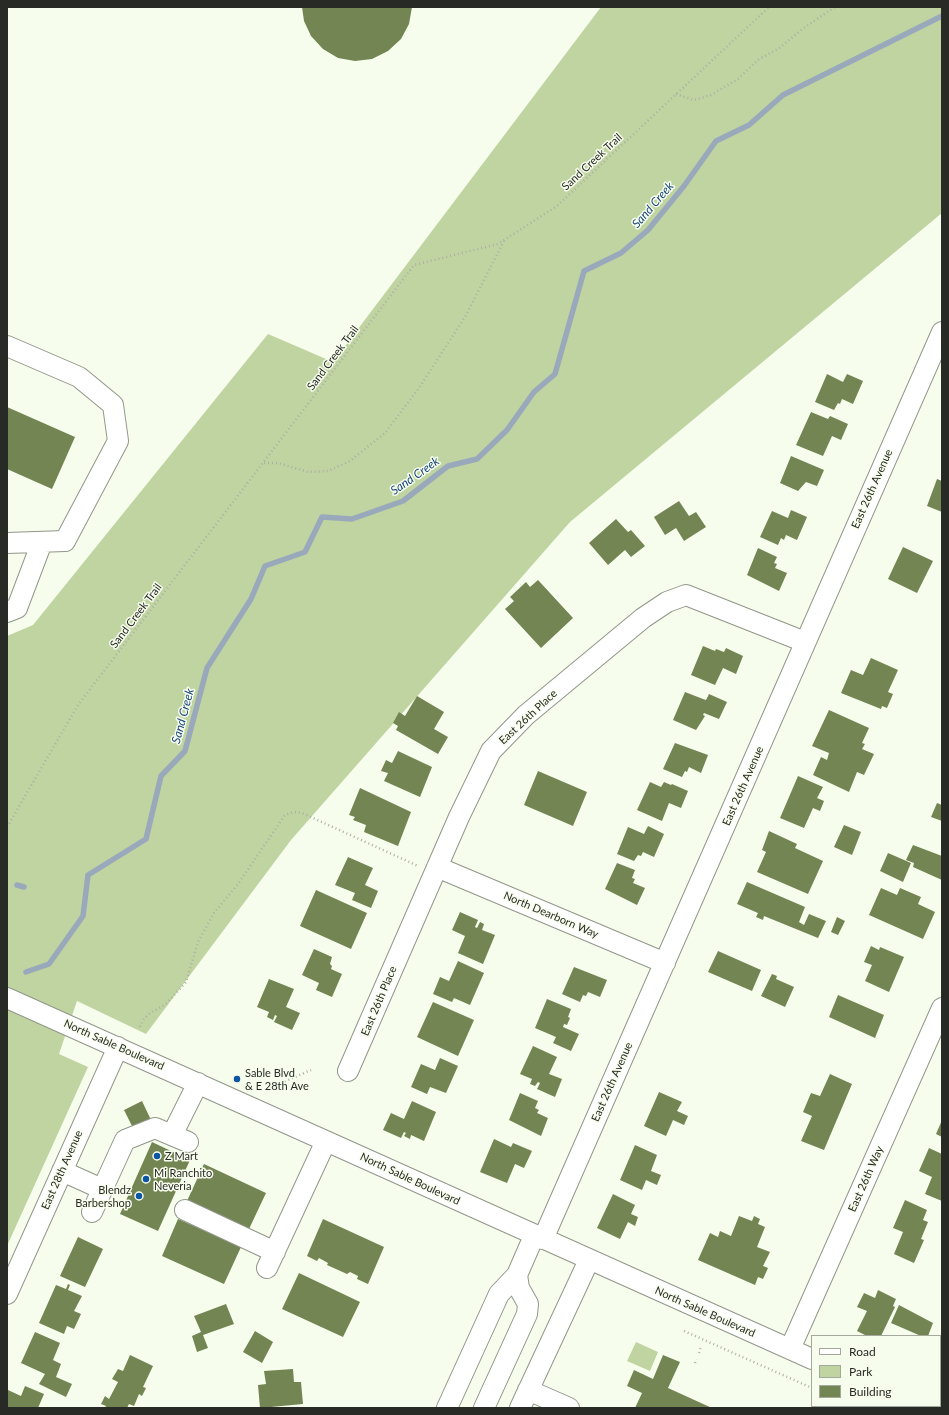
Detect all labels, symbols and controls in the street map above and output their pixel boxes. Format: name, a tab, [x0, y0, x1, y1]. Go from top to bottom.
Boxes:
street label: Sand Creek Trail	[559, 131, 625, 193]
water label: Sand Creek	[629, 179, 677, 231]
street label: Sand Creek Trail	[304, 323, 362, 393]
street label: East 26th Avenue	[849, 447, 895, 531]
water label: Sand Creek	[388, 454, 442, 498]
street label: Sand Creek Trail	[107, 581, 165, 651]
water label: Sand Creek	[169, 687, 197, 745]
street label: East 26th Place	[496, 687, 560, 747]
street label: East 26th Avenue	[720, 744, 766, 828]
street label: North Dearborn Way	[501, 889, 601, 941]
street label: East 26th Place	[358, 964, 400, 1038]
street label: North Sable Boulevard	[62, 1017, 166, 1073]
street label: East 26th Avenue	[589, 1040, 635, 1124]
place label: Sable Blvd & E 28th Ave	[245, 1066, 309, 1092]
marker: Sable Blvd & E 28th Ave	[232, 1074, 242, 1084]
street label: East 28th Avenue	[39, 1128, 85, 1212]
street label: East 26th Way	[846, 1144, 886, 1214]
place label: Z Mart	[165, 1149, 198, 1163]
street label: North Sable Boulevard	[358, 1150, 462, 1208]
marker: Z Mart	[152, 1151, 162, 1161]
place label: Mi Ranchito Neveria	[154, 1166, 212, 1192]
marker: Mi Ranchito Neveria	[141, 1174, 151, 1184]
place label: Blendz Barbershop	[75, 1183, 131, 1209]
marker: Blendz Barbershop	[134, 1191, 144, 1201]
street label: North Sable Boulevard	[653, 1284, 757, 1340]
legend	[811, 1335, 941, 1407]
text: Road	[849, 1344, 876, 1359]
text: Park	[849, 1364, 872, 1379]
text: Building	[849, 1384, 892, 1399]

